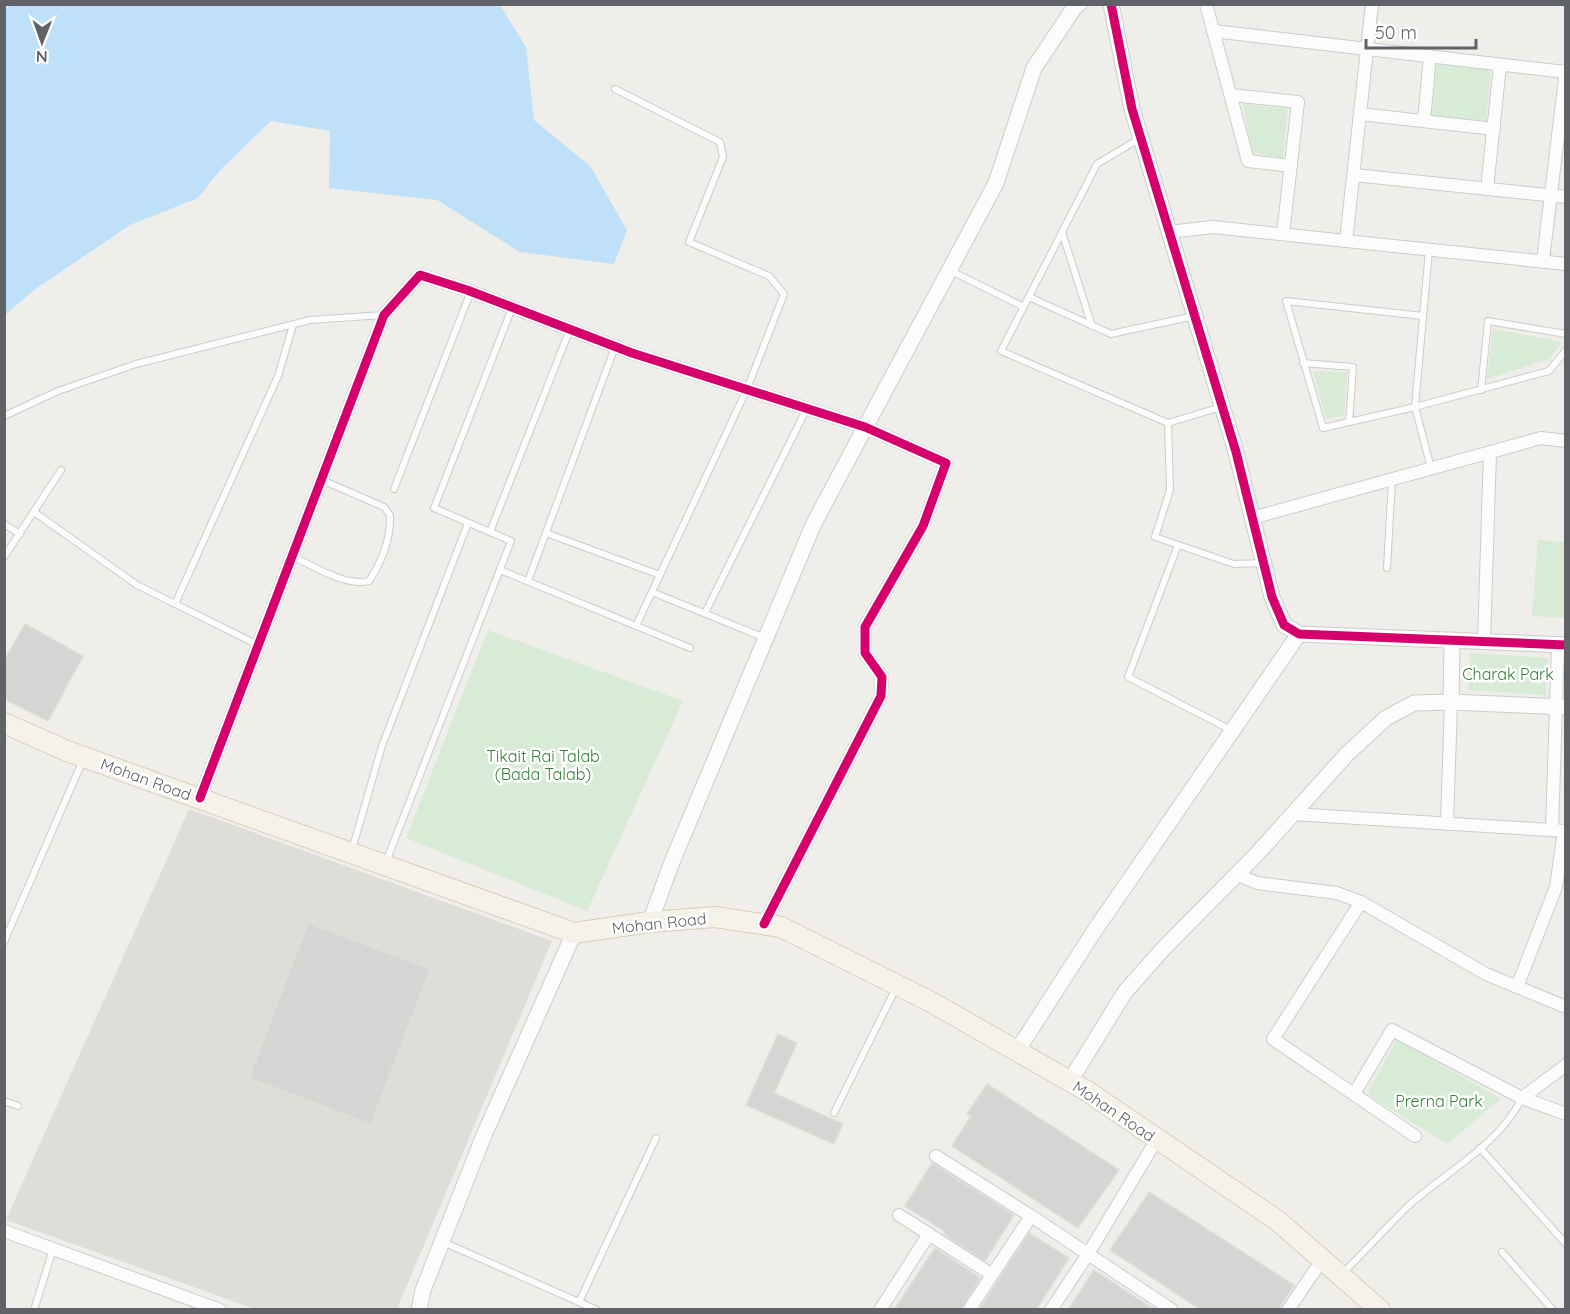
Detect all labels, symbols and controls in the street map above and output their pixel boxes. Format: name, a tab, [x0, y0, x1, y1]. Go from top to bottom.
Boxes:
north arrow	[12, 12, 72, 72]
scale bar	[1366, 12, 1476, 50]
text: 50 m	[1375, 21, 1417, 44]
text: N	[36, 47, 48, 67]
park label: Charak Park	[1462, 664, 1554, 684]
park label: Tikait Rai Talab (Bada Talab)	[486, 746, 600, 784]
street label: Mohan Road	[98, 753, 194, 805]
street label: Mohan Road	[611, 908, 707, 938]
street label: Mohan Road	[1069, 1076, 1159, 1146]
park label: Prerna Park	[1395, 1091, 1483, 1111]

